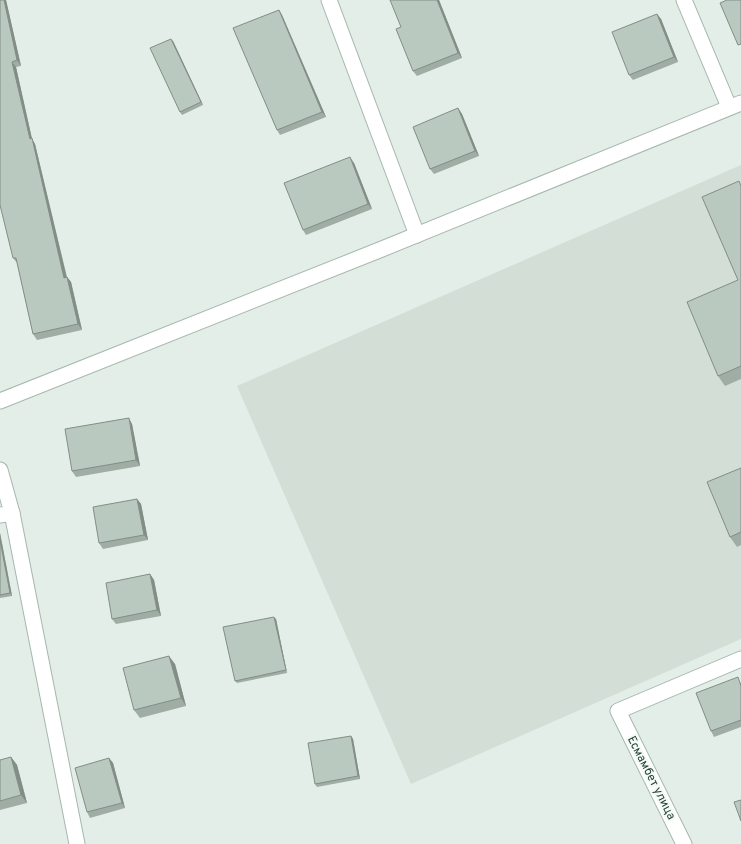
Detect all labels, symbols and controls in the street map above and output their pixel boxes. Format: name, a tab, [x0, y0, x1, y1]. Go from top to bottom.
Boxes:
street label: Есмамбет улица	[623, 733, 679, 823]

